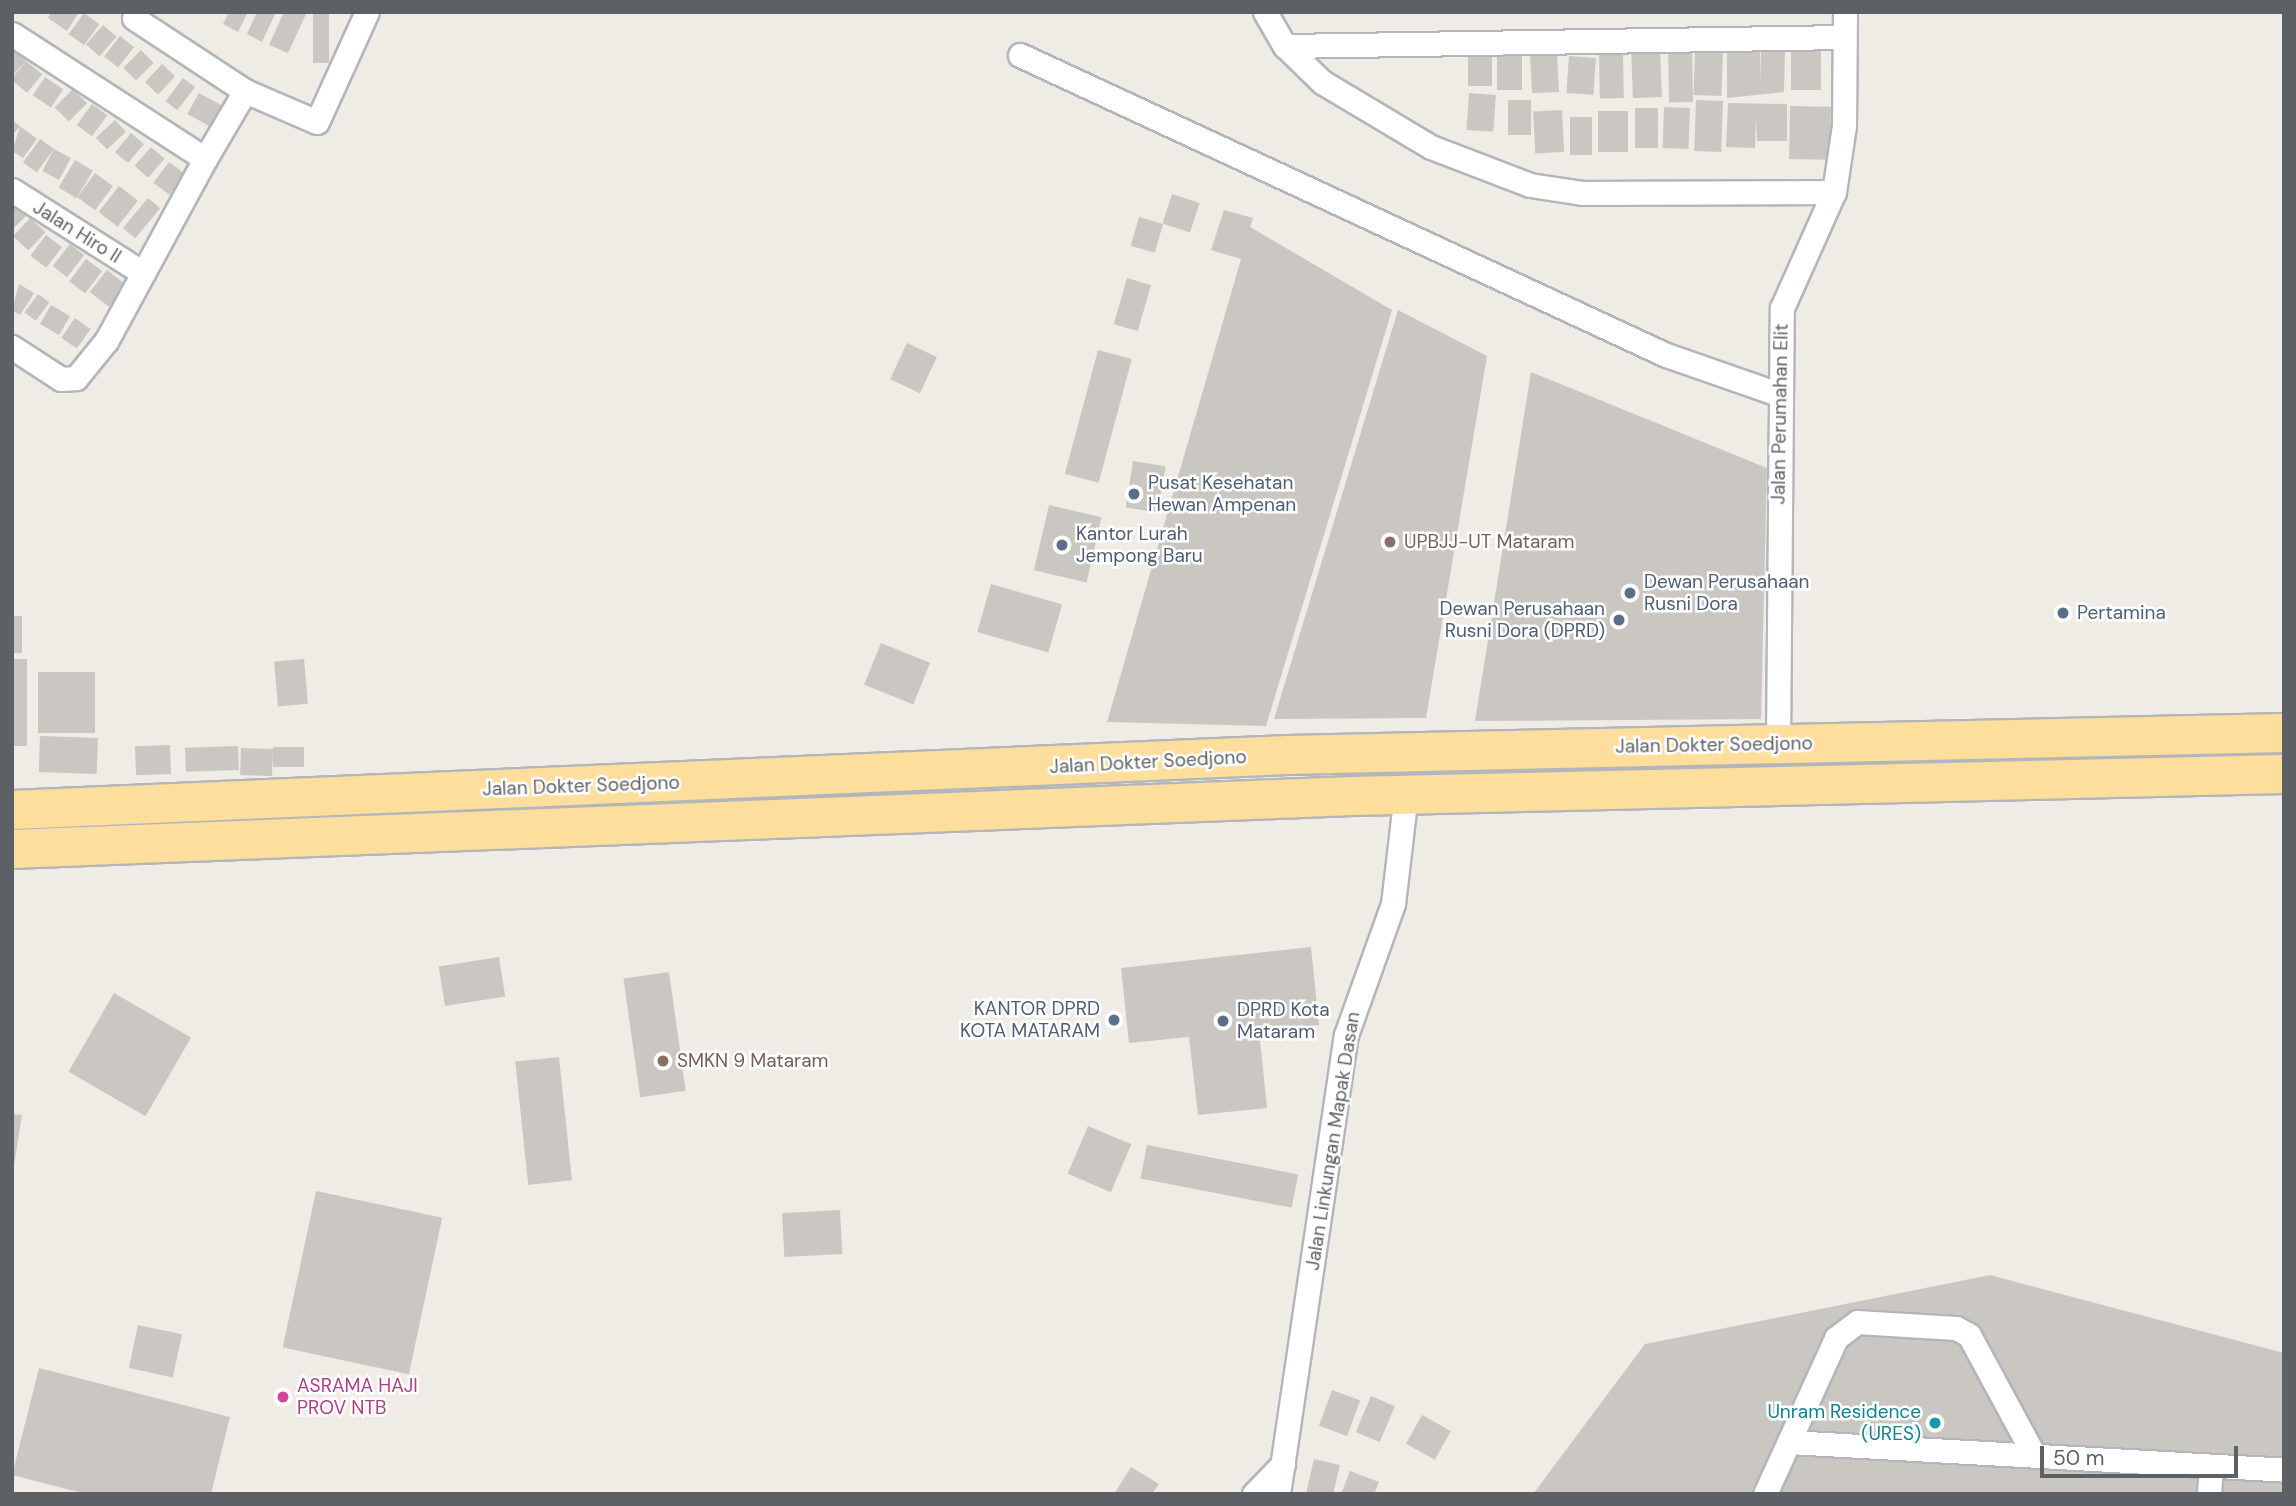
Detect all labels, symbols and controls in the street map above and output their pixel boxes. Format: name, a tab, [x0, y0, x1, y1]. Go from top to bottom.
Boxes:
street label: Jalan Hiro II	[29, 196, 125, 268]
street label: Jalan Perumahan Elit	[1767, 323, 1793, 505]
place label: Pusat Kesehatan Hewan Ampenan	[1148, 472, 1296, 516]
marker: Pusat Kesehatan Hewan Ampenan	[1126, 486, 1142, 502]
place label: Kantor Lurah Jempong Baru	[1076, 523, 1203, 567]
place label: UPBJJ-UT Mataram	[1404, 531, 1575, 553]
marker: UPBJJ-UT Mataram	[1382, 534, 1398, 550]
marker: Kantor Lurah Jempong Baru	[1054, 537, 1070, 553]
place label: Dewan Perusahaan Rusni Dora	[1644, 571, 1809, 615]
marker: Dewan Perusahaan Rusni Dora	[1622, 585, 1638, 601]
place label: Dewan Perusahaan Rusni Dora (DPRD)	[1440, 598, 1605, 642]
place label: Pertamina	[2077, 602, 2166, 624]
marker: Pertamina	[2055, 605, 2071, 621]
marker: Dewan Perusahaan Rusni Dora (DPRD)	[1611, 612, 1627, 628]
street label: Jalan Dokter Soedjono	[1615, 732, 1813, 758]
street label: Jalan Dokter Soedjono	[1049, 745, 1247, 779]
street label: Jalan Dokter Soedjono	[482, 771, 680, 801]
place label: KANTOR DPRD KOTA MATARAM	[960, 998, 1100, 1042]
place label: DPRD Kota Mataram	[1237, 999, 1330, 1043]
street label: Jalan Linkungan Mapak Dasan	[1301, 1010, 1365, 1272]
marker: KANTOR DPRD KOTA MATARAM	[1106, 1012, 1122, 1028]
marker: DPRD Kota Mataram	[1215, 1013, 1231, 1029]
place label: SMKN 9 Mataram	[677, 1050, 828, 1072]
marker: SMKN 9 Mataram	[655, 1053, 671, 1069]
place label: ASRAMA HAJI PROV NTB	[297, 1375, 418, 1419]
marker: ASRAMA HAJI PROV NTB	[275, 1389, 291, 1405]
place label: Unram Residence (URES)	[1767, 1401, 1921, 1445]
marker: Unram Residence (URES)	[1927, 1415, 1943, 1431]
scale bar	[2044, 1432, 2242, 1476]
text: 50 m	[2053, 1444, 2104, 1472]

